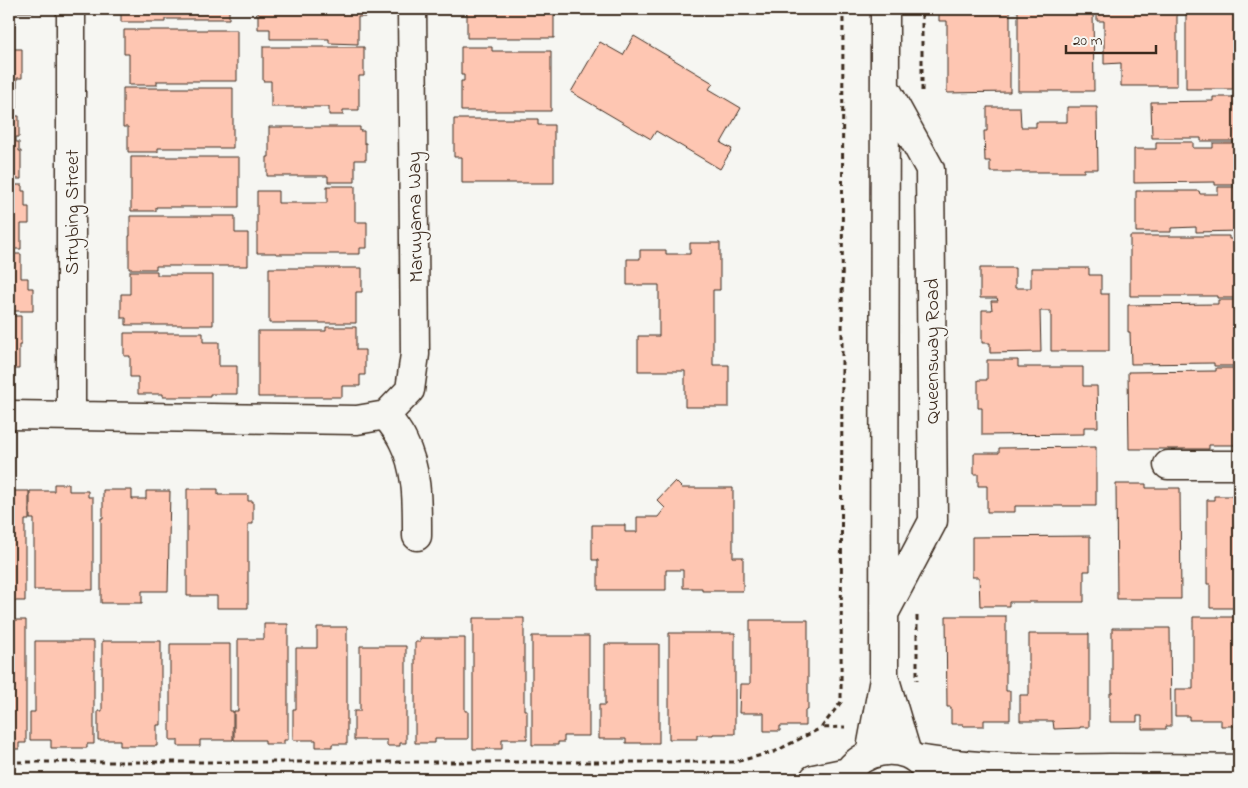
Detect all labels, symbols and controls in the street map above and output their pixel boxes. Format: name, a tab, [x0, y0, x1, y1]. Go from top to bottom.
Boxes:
scale bar	[1066, 22, 1156, 54]
text: 20 m	[1073, 30, 1103, 52]
street label: Strybing Street	[59, 149, 89, 275]
street label: Maruyama Way	[401, 151, 432, 283]
street label: Queensway Road	[919, 278, 948, 424]

